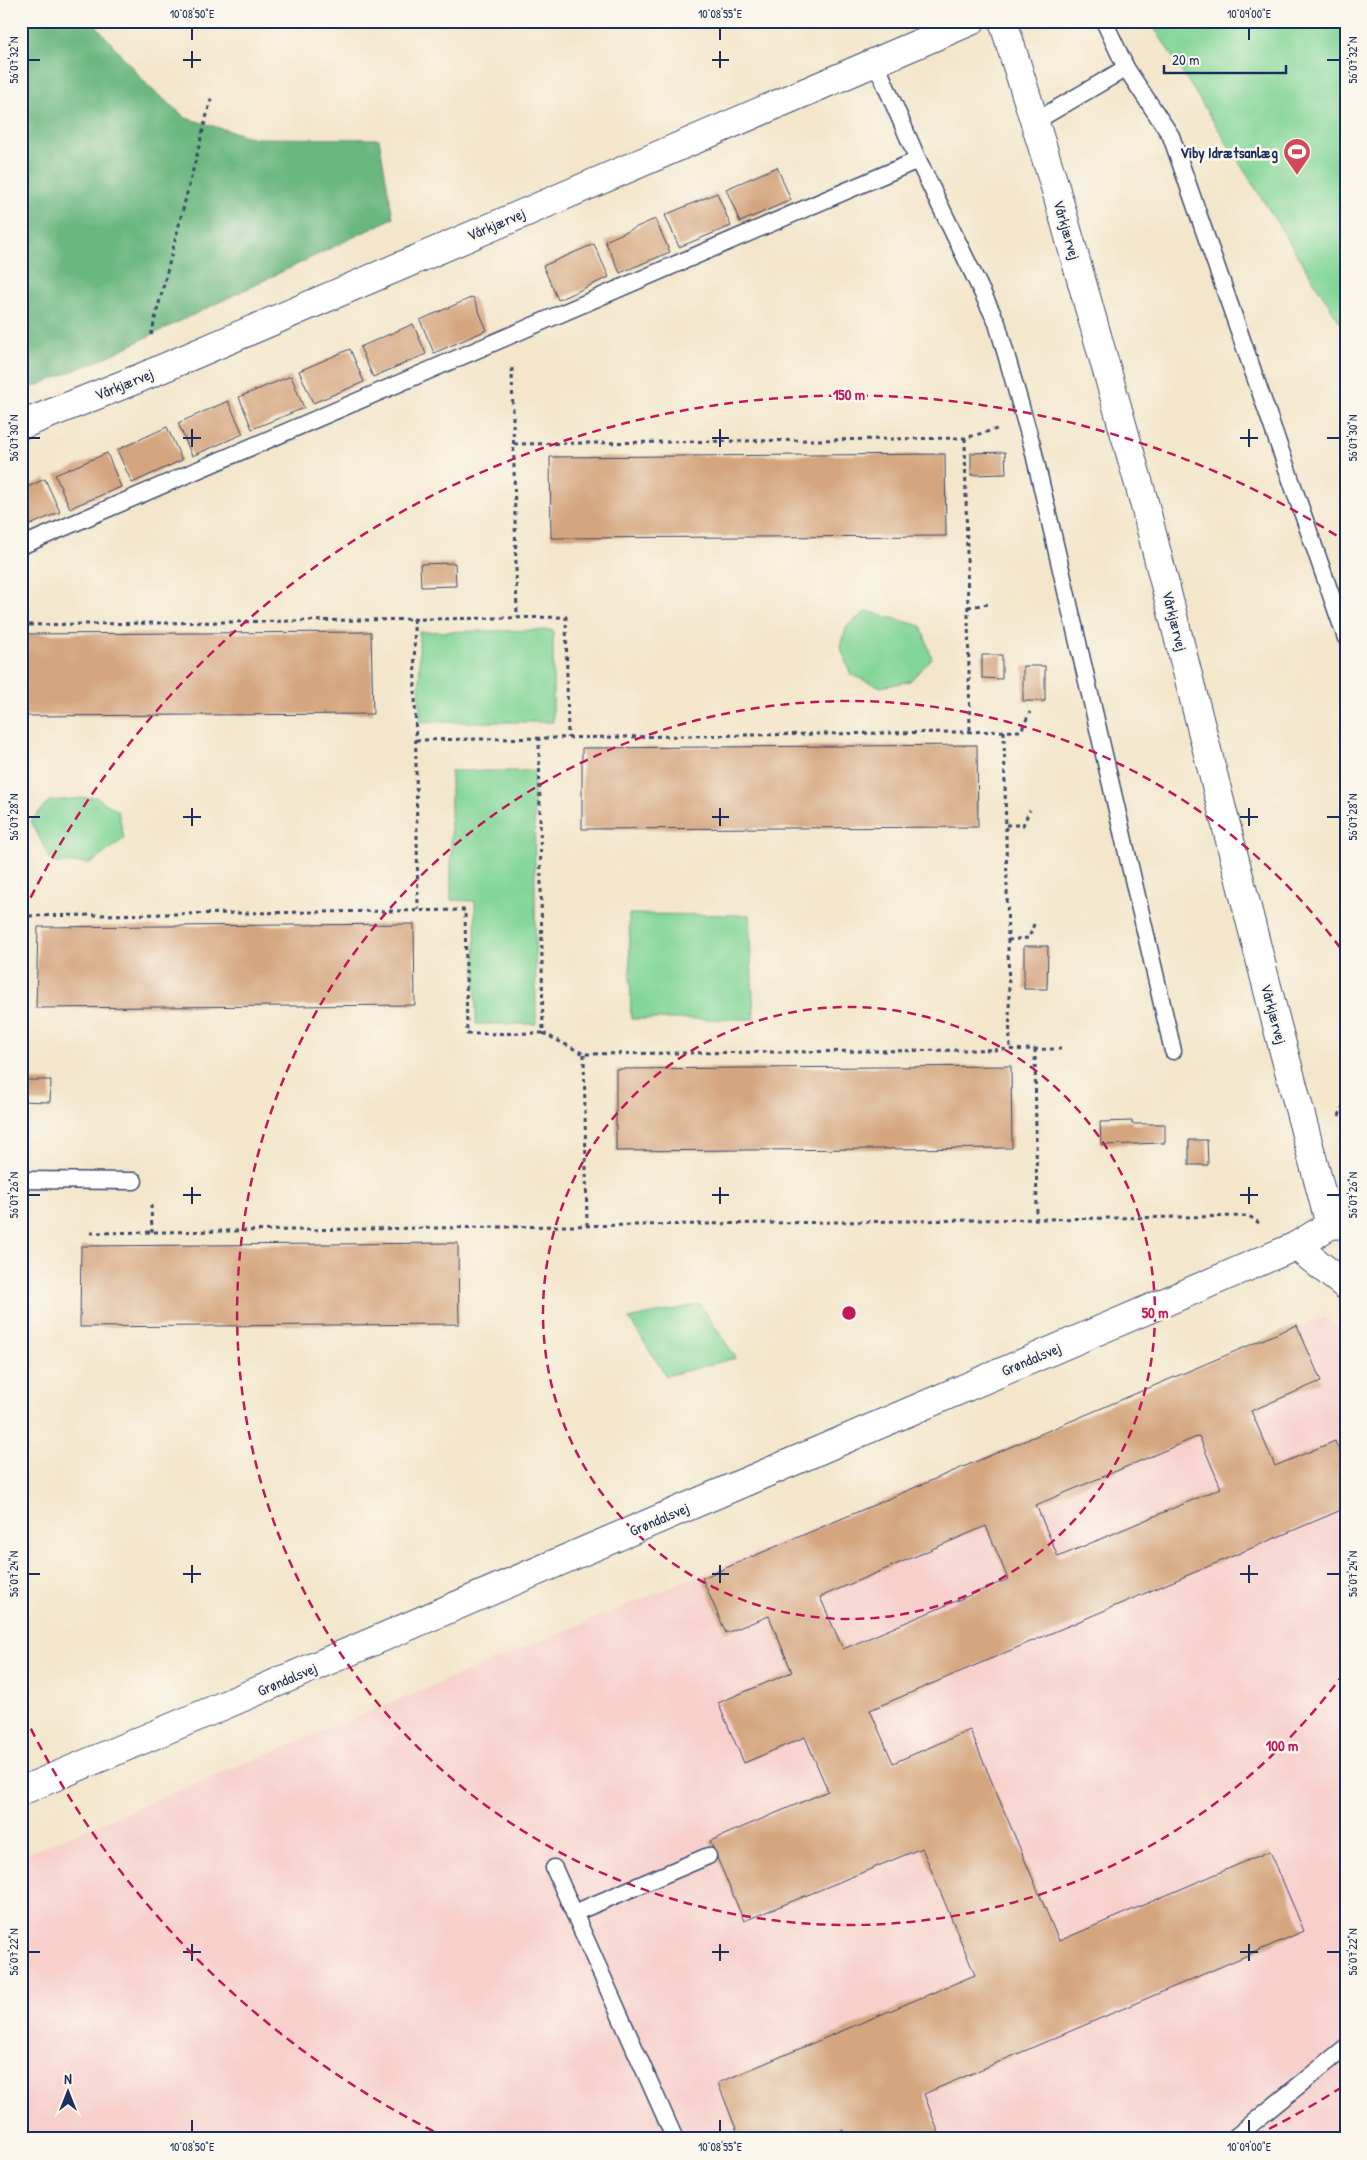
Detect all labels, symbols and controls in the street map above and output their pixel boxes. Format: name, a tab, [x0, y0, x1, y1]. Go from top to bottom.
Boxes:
text: 10°08'50"E	[170, 5, 215, 22]
text: 10°08'55"E	[698, 5, 743, 22]
text: 10°09'00"E	[1227, 5, 1272, 22]
text: 56°07'32"N	[5, 37, 22, 83]
text: 56°07'32"N	[1344, 37, 1361, 83]
scale bar	[1164, 42, 1287, 74]
text: 20 m	[1172, 49, 1199, 70]
sports icon: Viby Idrætsanlæg	[1282, 137, 1312, 176]
place label: Viby Idrætsanlæg	[1180, 142, 1278, 164]
street label: Vårkjærvej	[1048, 198, 1086, 262]
street label: Vårkjærvej	[464, 202, 528, 246]
street label: Vårkjærvej	[92, 363, 156, 405]
text: 150 m	[833, 384, 865, 405]
text: 56°07'30"N	[5, 415, 22, 461]
text: 56°07'30"N	[1344, 415, 1361, 461]
street label: Vårkjærvej	[1157, 589, 1193, 653]
text: 56°07'28"N	[5, 794, 22, 840]
text: 56°07'28"N	[1344, 794, 1361, 840]
street label: Vårkjærvej	[1256, 982, 1292, 1046]
text: 56°07'26"N	[5, 1172, 22, 1218]
text: 56°07'26"N	[1344, 1172, 1361, 1218]
text: 50 m	[1142, 1302, 1168, 1323]
centre of rings	[840, 1304, 858, 1322]
street label: Grøndalsvej	[998, 1337, 1064, 1381]
street label: Grøndalsvej	[626, 1497, 692, 1541]
text: 56°07'24"N	[5, 1551, 22, 1597]
text: 56°07'24"N	[1344, 1551, 1361, 1597]
street label: Grøndalsvej	[254, 1657, 320, 1701]
text: 100 m	[1266, 1735, 1298, 1756]
text: 56°07'22"N	[5, 1928, 22, 1976]
text: 56°07'22"N	[1344, 1928, 1361, 1976]
north arrow	[42, 2068, 92, 2118]
text: N	[64, 2069, 72, 2088]
text: 10°08'50"E	[170, 2138, 215, 2155]
text: 10°08'55"E	[698, 2138, 743, 2155]
text: 10°09'00"E	[1227, 2138, 1272, 2155]

